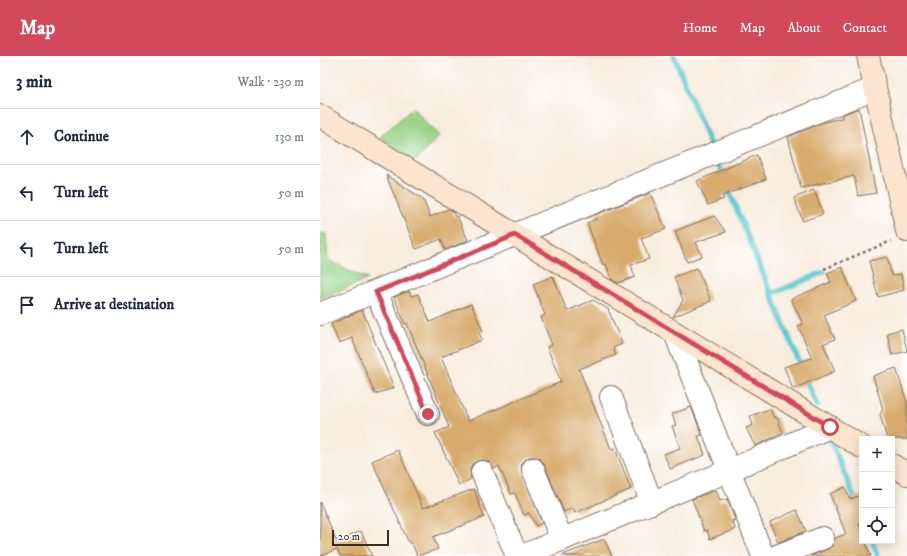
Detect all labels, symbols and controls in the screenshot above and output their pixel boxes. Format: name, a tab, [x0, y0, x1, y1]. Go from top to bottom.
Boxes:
text: Map	[20, 17, 55, 40]
text: Home	[683, 19, 717, 37]
text: Map	[739, 19, 765, 37]
text: About	[787, 19, 821, 37]
text: Contact	[843, 19, 887, 37]
text: 3 min	[16, 71, 52, 93]
text: Walk · 230 m	[238, 74, 304, 90]
icon: ahead	[16, 126, 38, 148]
text: Continue	[54, 127, 109, 146]
text: 130 m	[275, 129, 304, 145]
icon: left	[16, 182, 38, 204]
text: Turn left	[54, 183, 108, 202]
text: 50 m	[278, 185, 304, 201]
icon: left	[16, 238, 38, 260]
text: Turn left	[54, 239, 108, 258]
text: 50 m	[278, 241, 304, 257]
icon: arrive	[16, 294, 38, 316]
text: Arrive at destination	[54, 295, 174, 314]
route end	[419, 405, 437, 423]
route start	[821, 418, 839, 436]
map controls	[859, 436, 895, 544]
button: +	[859, 436, 895, 472]
button: −	[859, 472, 895, 508]
button: locate	[859, 508, 895, 544]
scale bar	[332, 528, 389, 547]
text: 20 m	[338, 530, 360, 544]

